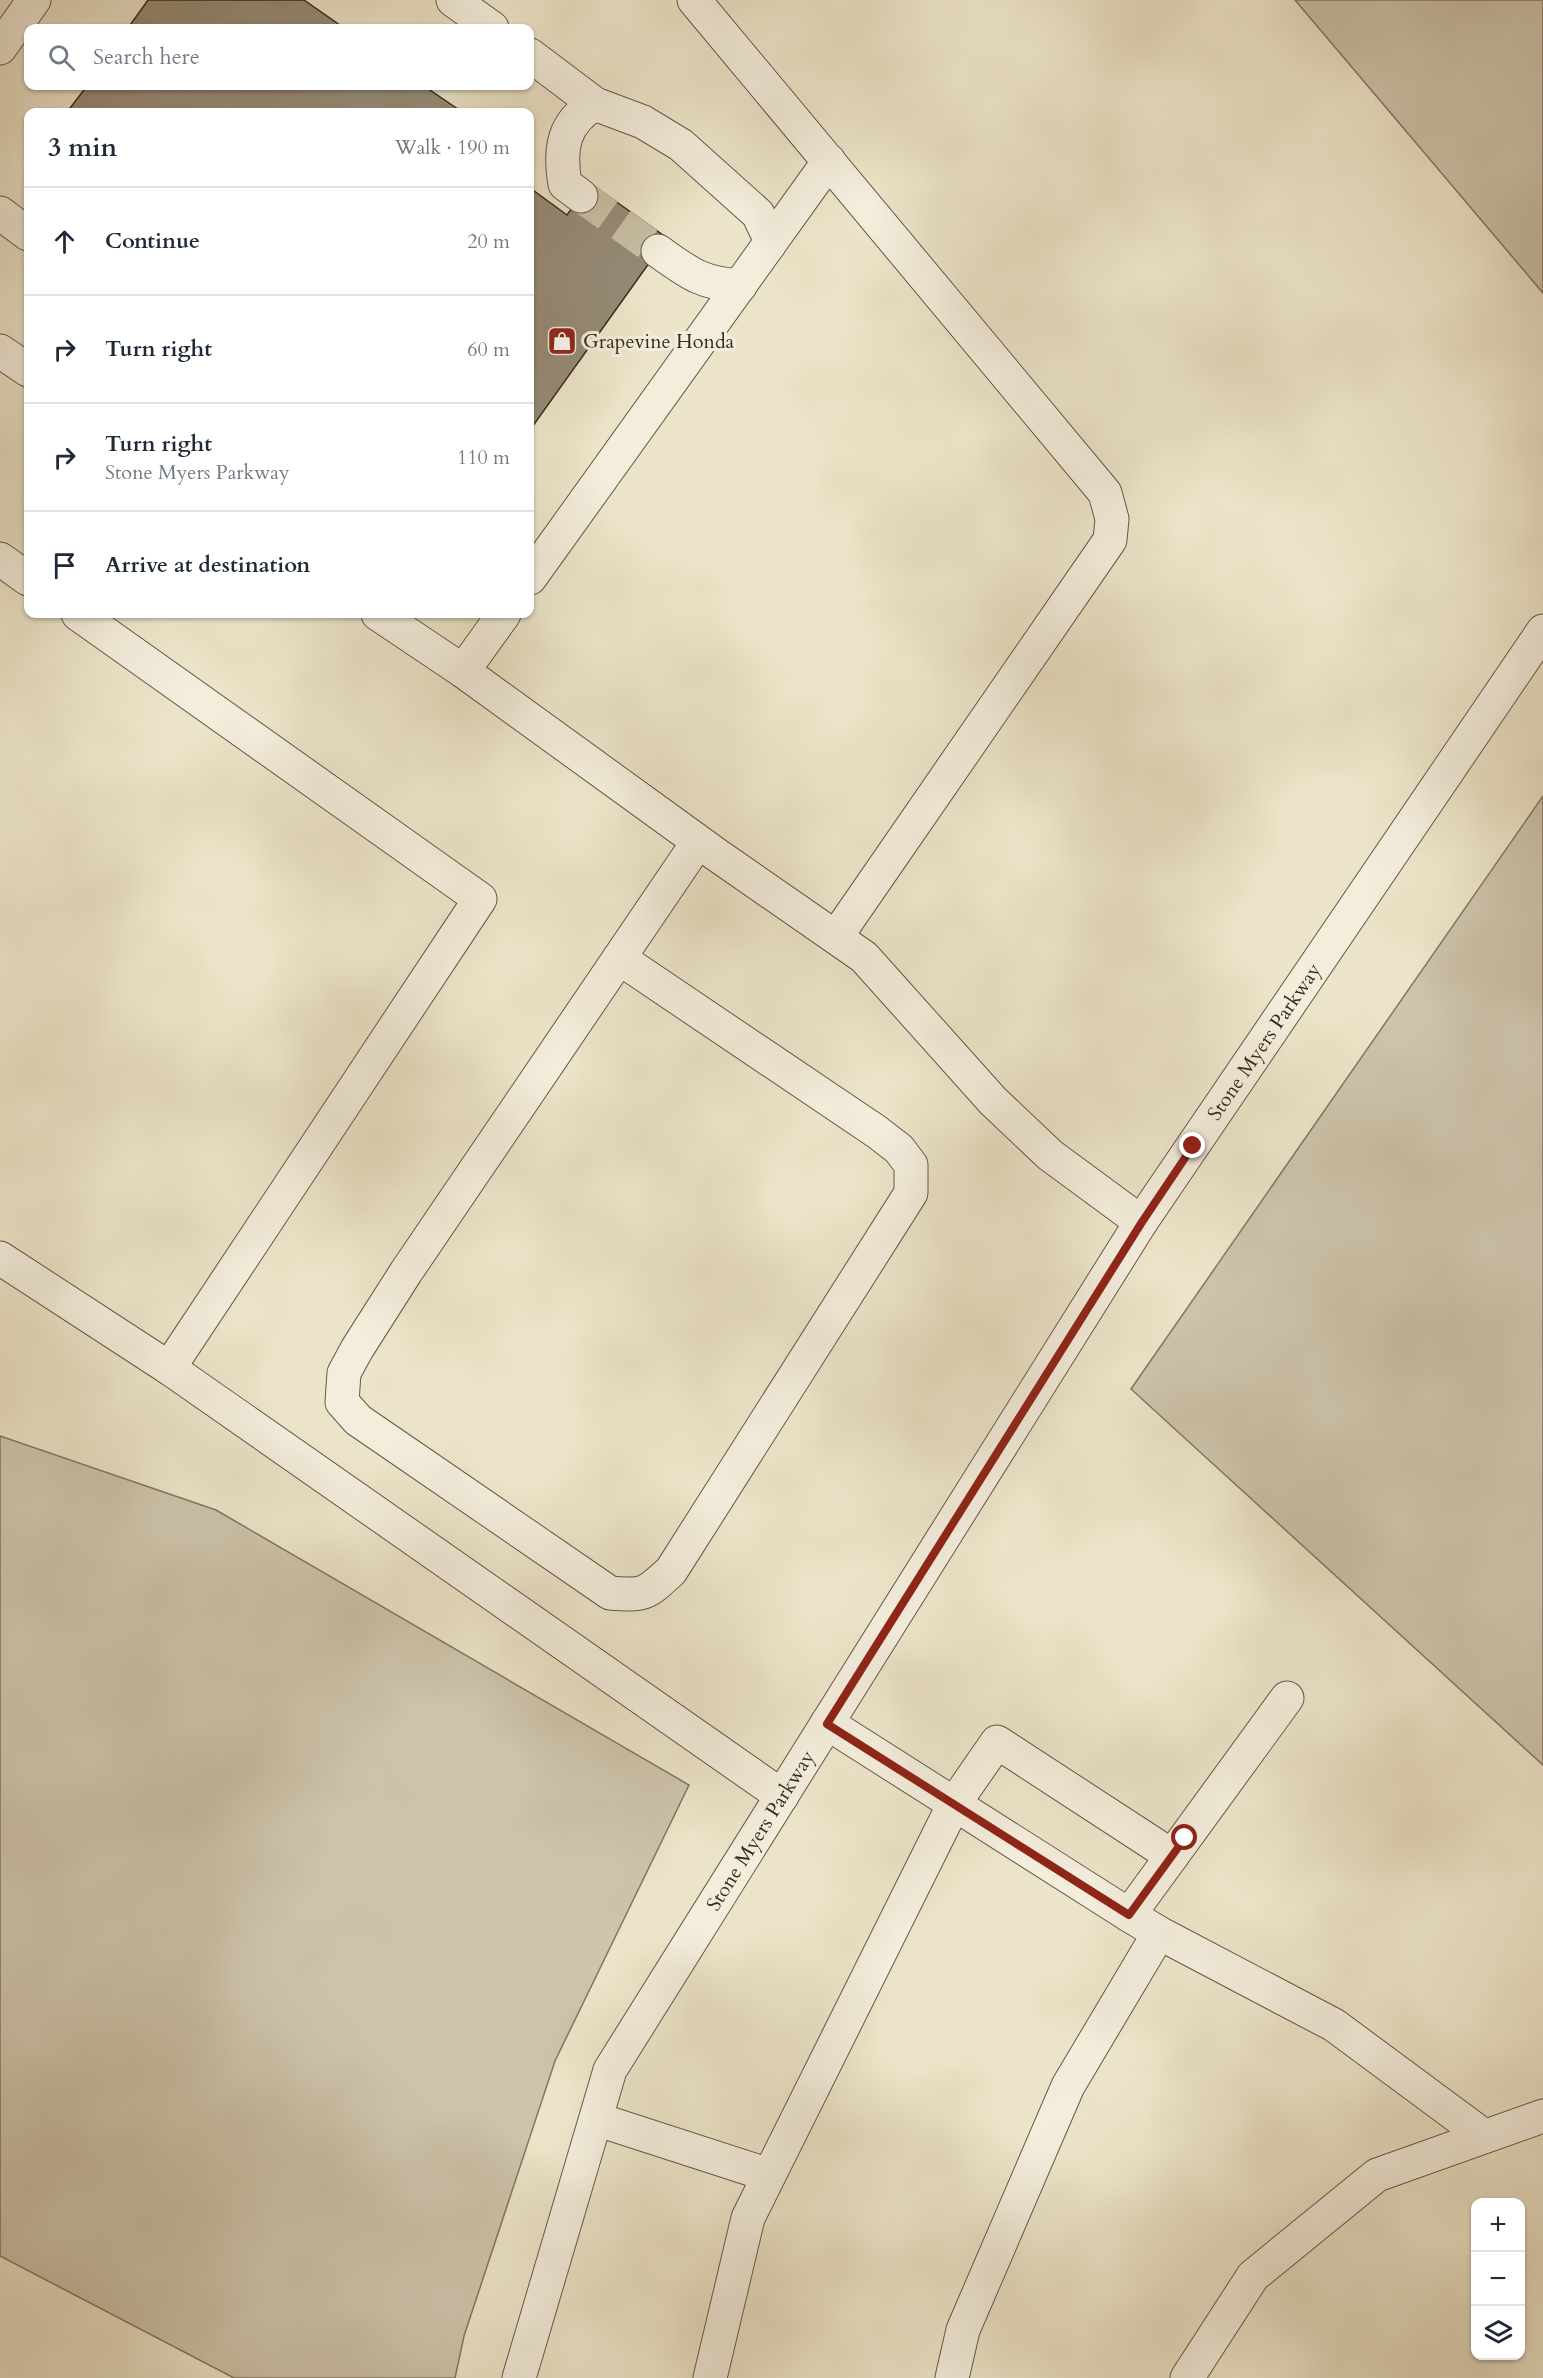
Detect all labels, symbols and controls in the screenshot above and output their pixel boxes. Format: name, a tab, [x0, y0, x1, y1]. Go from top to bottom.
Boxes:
search box	[24, 24, 534, 90]
icon: search	[45, 41, 78, 74]
text: Search here	[93, 42, 200, 72]
text: 3 min	[48, 130, 117, 165]
text: Walk · 190 m	[395, 134, 510, 161]
icon: ahead	[48, 225, 81, 258]
text: Continue	[105, 226, 200, 256]
text: 20 m	[467, 228, 510, 255]
shop icon: Grapevine Honda	[546, 325, 578, 357]
place label: Grapevine Honda	[583, 328, 735, 355]
icon: right	[48, 333, 81, 366]
text: Turn right	[105, 334, 212, 364]
text: 60 m	[467, 336, 510, 363]
text: Turn right	[105, 429, 212, 459]
icon: right	[48, 441, 81, 474]
text: 110 m	[457, 444, 510, 471]
text: Stone Myers Parkway	[105, 459, 290, 486]
icon: arrive	[48, 549, 81, 582]
text: Arrive at destination	[105, 550, 310, 580]
street label: Stone Myers Parkway	[1201, 957, 1327, 1125]
route end	[1179, 1132, 1205, 1158]
street label: Stone Myers Parkway	[700, 1744, 821, 1916]
route start	[1171, 1824, 1197, 1850]
map controls	[1471, 2198, 1525, 2360]
button: +	[1471, 2198, 1525, 2252]
button: −	[1471, 2252, 1525, 2306]
button: layers	[1471, 2306, 1525, 2360]

